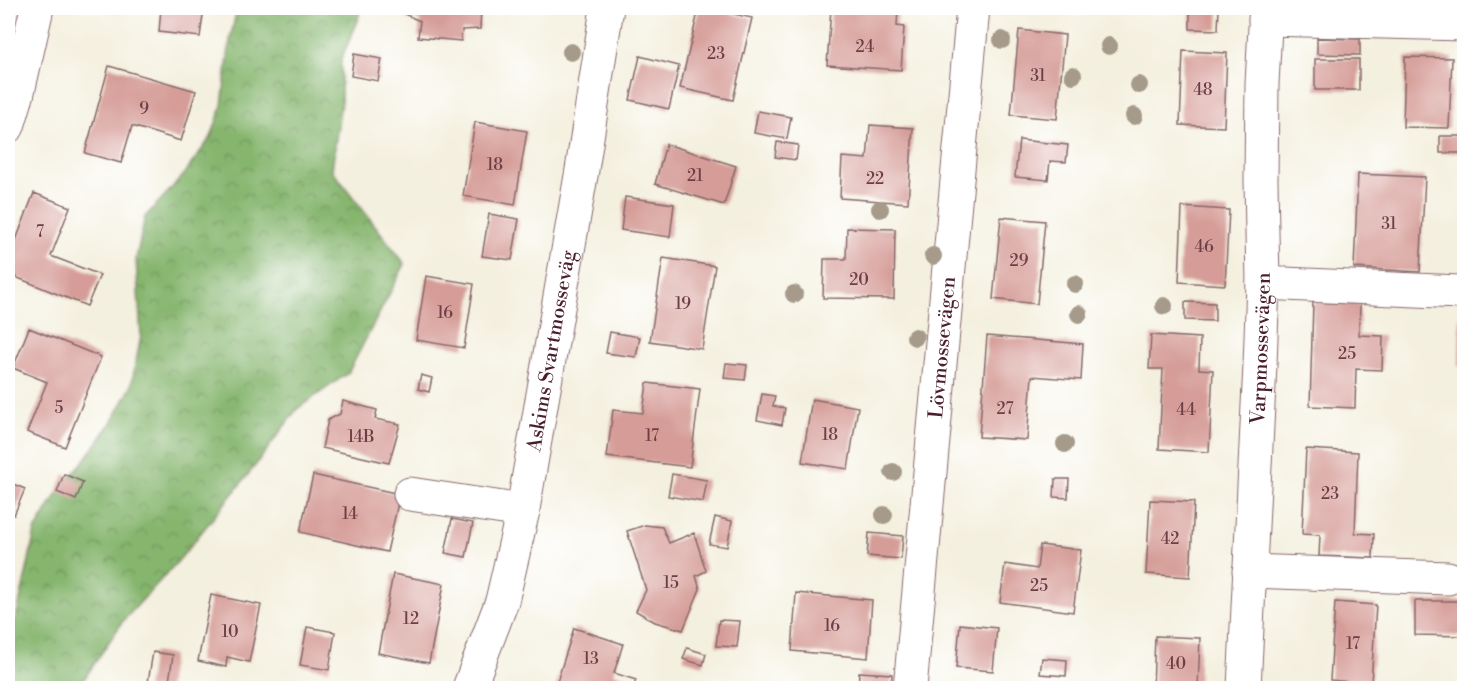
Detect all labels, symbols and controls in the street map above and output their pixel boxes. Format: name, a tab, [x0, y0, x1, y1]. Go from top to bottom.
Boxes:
house number: 24	[856, 37, 875, 57]
house number: 23	[707, 44, 725, 64]
house number: 31	[1030, 66, 1046, 86]
house number: 48	[1193, 80, 1213, 100]
house number: 9	[139, 99, 149, 119]
house number: 18	[487, 155, 503, 175]
house number: 21	[687, 166, 703, 186]
house number: 22	[866, 169, 884, 189]
house number: 31	[1381, 214, 1397, 234]
house number: 7	[36, 222, 44, 242]
house number: 46	[1194, 237, 1214, 257]
street label: Askims Svartmosseväg	[522, 248, 582, 455]
house number: 29	[1010, 251, 1029, 271]
house number: 20	[849, 270, 869, 290]
street label: Varpmossevägen	[1246, 272, 1277, 426]
street label: Lövmossevägen	[924, 275, 962, 420]
house number: 19	[675, 294, 691, 314]
house number: 16	[437, 303, 453, 323]
house number: 25	[1338, 344, 1356, 364]
house number: 5	[55, 398, 64, 418]
house number: 27	[996, 399, 1014, 419]
house number: 44	[1176, 400, 1196, 420]
house number: 18	[822, 425, 838, 445]
house number: 17	[645, 426, 659, 446]
house number: 14B	[347, 427, 375, 447]
house number: 23	[1321, 484, 1339, 504]
house number: 14	[342, 504, 358, 524]
house number: 42	[1161, 529, 1179, 549]
house number: 15	[663, 573, 679, 593]
house number: 25	[1030, 576, 1048, 596]
house number: 12	[403, 609, 419, 629]
house number: 16	[824, 616, 840, 636]
house number: 10	[222, 622, 239, 642]
house number: 17	[1346, 634, 1360, 654]
house number: 13	[583, 649, 599, 669]
house number: 40	[1166, 654, 1186, 674]

